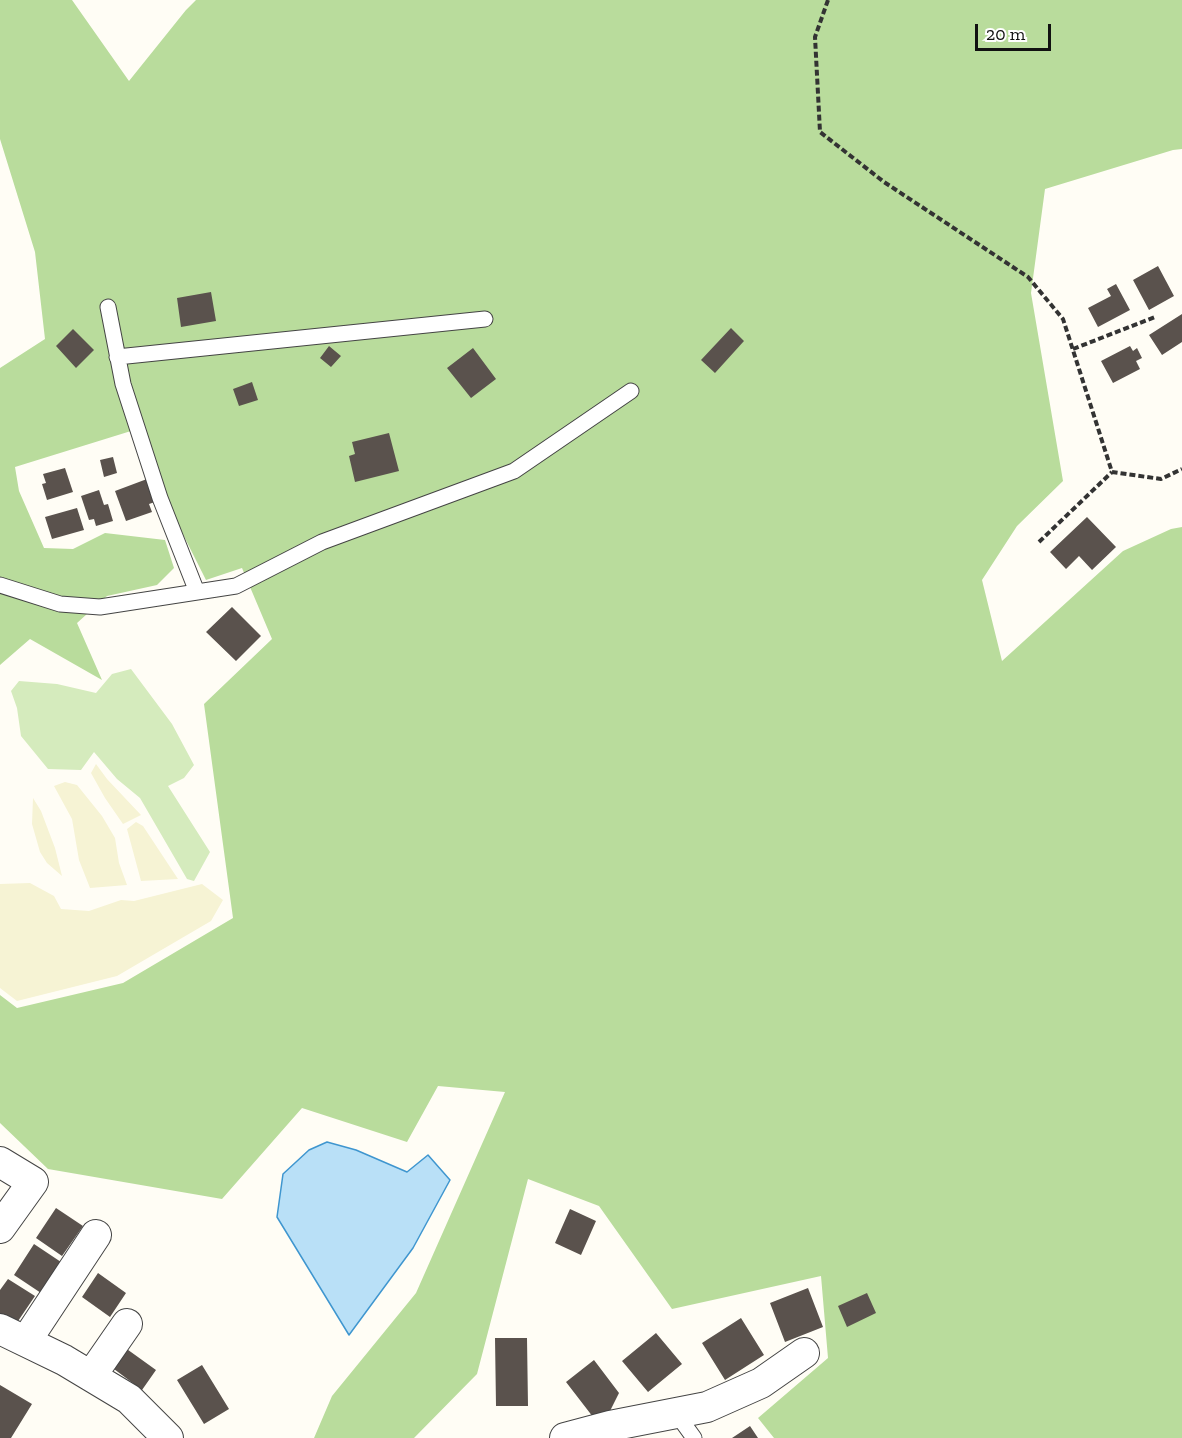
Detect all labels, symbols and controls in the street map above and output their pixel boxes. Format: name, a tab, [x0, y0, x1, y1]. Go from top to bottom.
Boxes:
scale bar	[978, 12, 1054, 50]
text: 20 m	[986, 23, 1025, 45]

